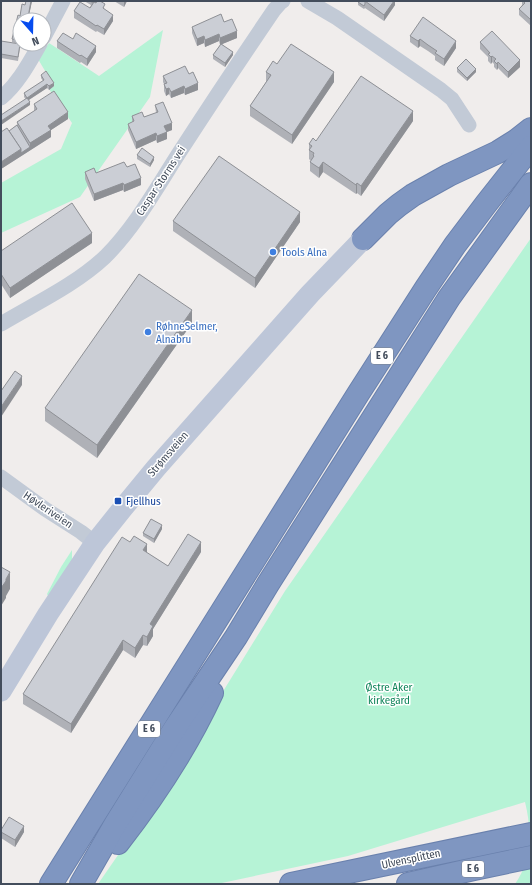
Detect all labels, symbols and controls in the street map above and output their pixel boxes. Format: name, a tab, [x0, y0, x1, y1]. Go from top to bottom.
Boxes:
north arrow	[12, 12, 52, 52]
text: N	[30, 34, 41, 48]
street label: Caspar Storms vei	[134, 144, 188, 218]
place label: Tools Alna	[281, 246, 327, 259]
marker: Tools Alna	[268, 247, 278, 257]
place label: RøhneSelmer, Alnabru	[156, 320, 218, 346]
marker: RøhneSelmer, Alnabru	[143, 327, 153, 337]
road number: E 6	[371, 348, 393, 364]
street label: Strømsveien	[145, 429, 191, 479]
street label: Høvleriveien	[21, 489, 75, 531]
place label: Fjellhus	[126, 495, 161, 508]
marker: Fjellhus	[113, 496, 123, 506]
park label: Østre Aker kirkegård	[366, 681, 413, 707]
road number: E 6	[138, 721, 160, 737]
street label: Ulvensplitten	[380, 846, 442, 872]
road number: E 6	[462, 861, 484, 877]

